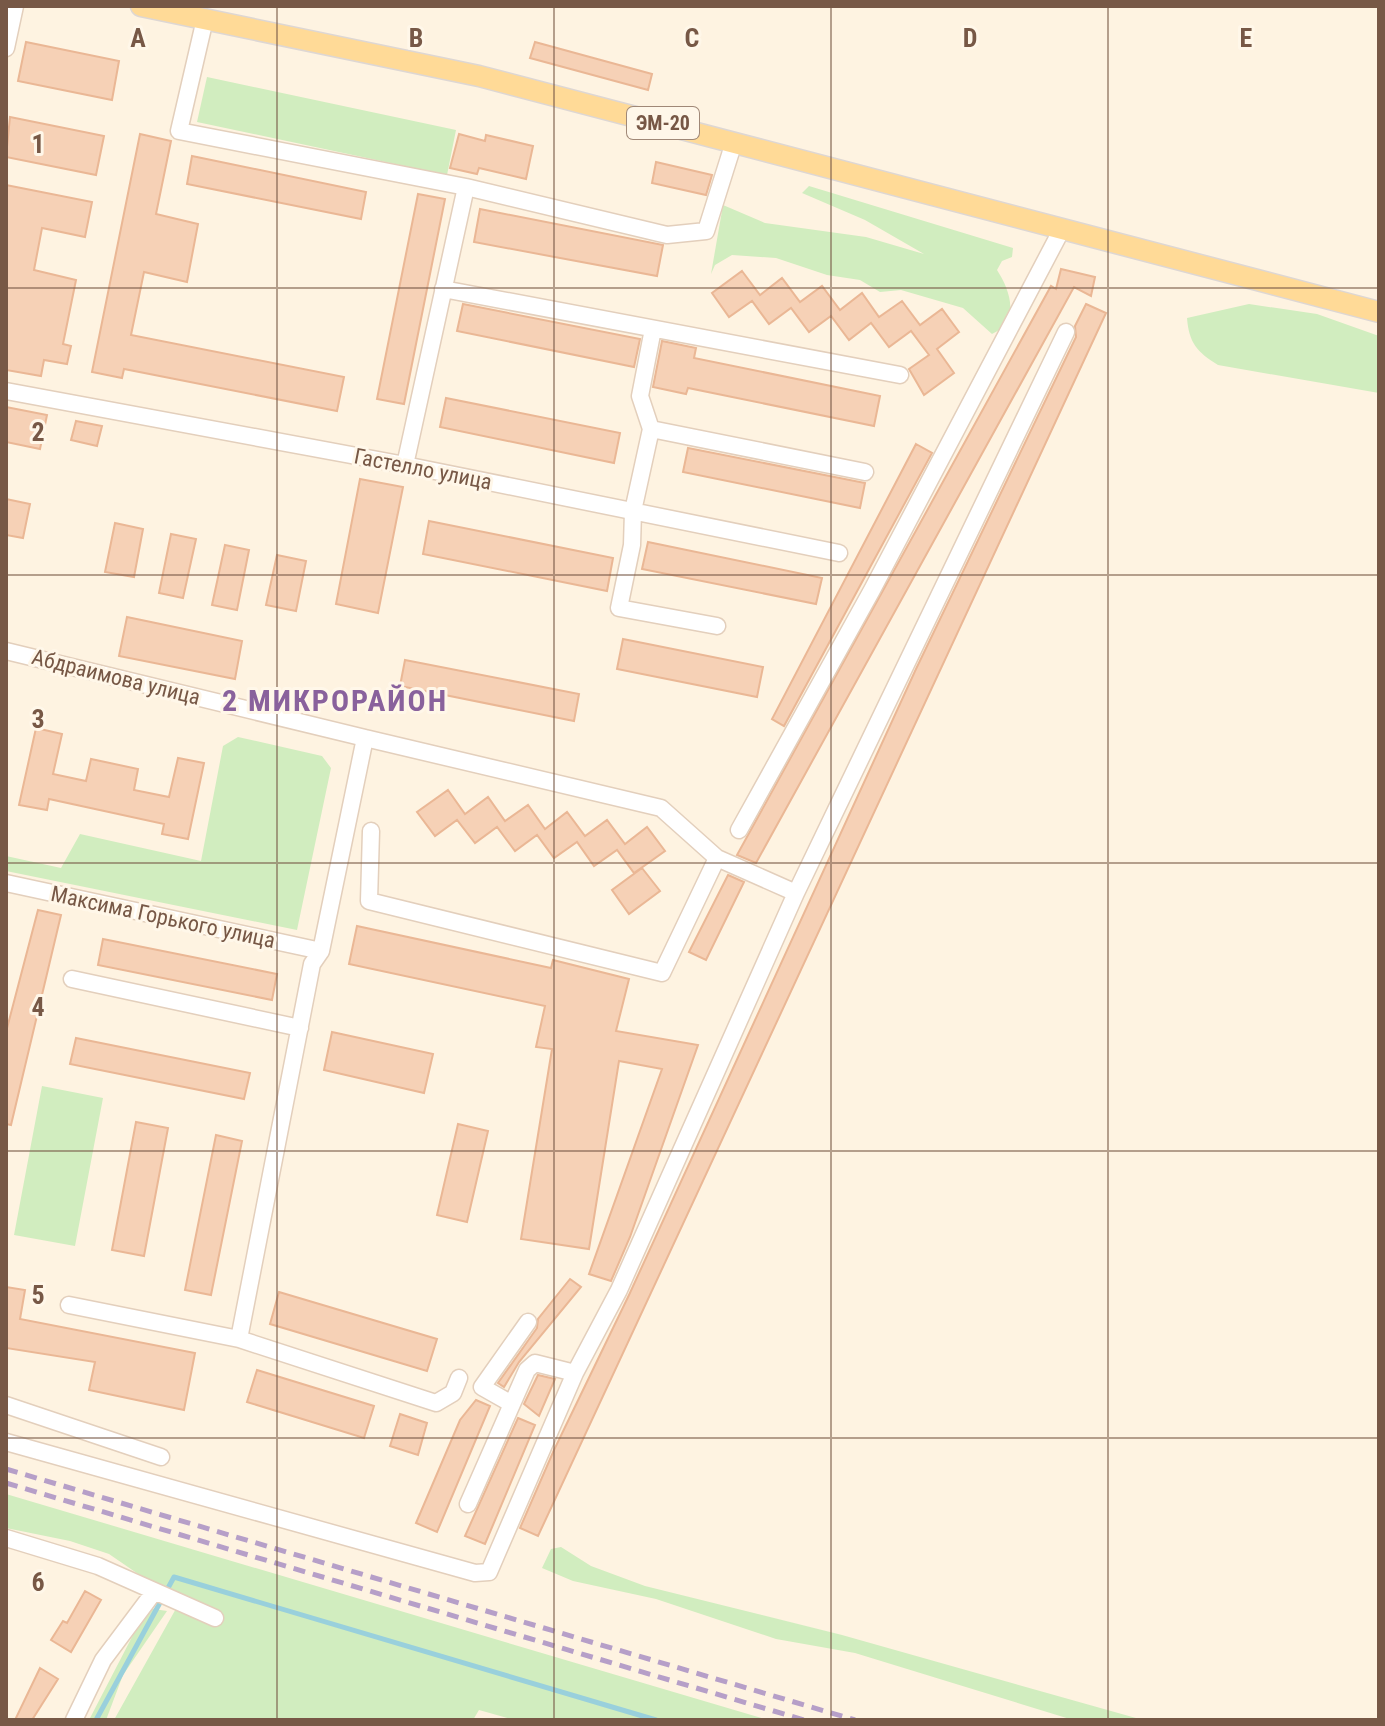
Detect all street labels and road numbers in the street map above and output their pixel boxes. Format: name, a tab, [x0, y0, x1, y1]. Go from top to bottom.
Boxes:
road number: ЭМ-20	[627, 107, 699, 139]
street label: Гастелло улица	[352, 443, 494, 495]
street label: Абдраимова улица	[29, 644, 203, 710]
street label: Максима Горького улица	[49, 881, 277, 953]

